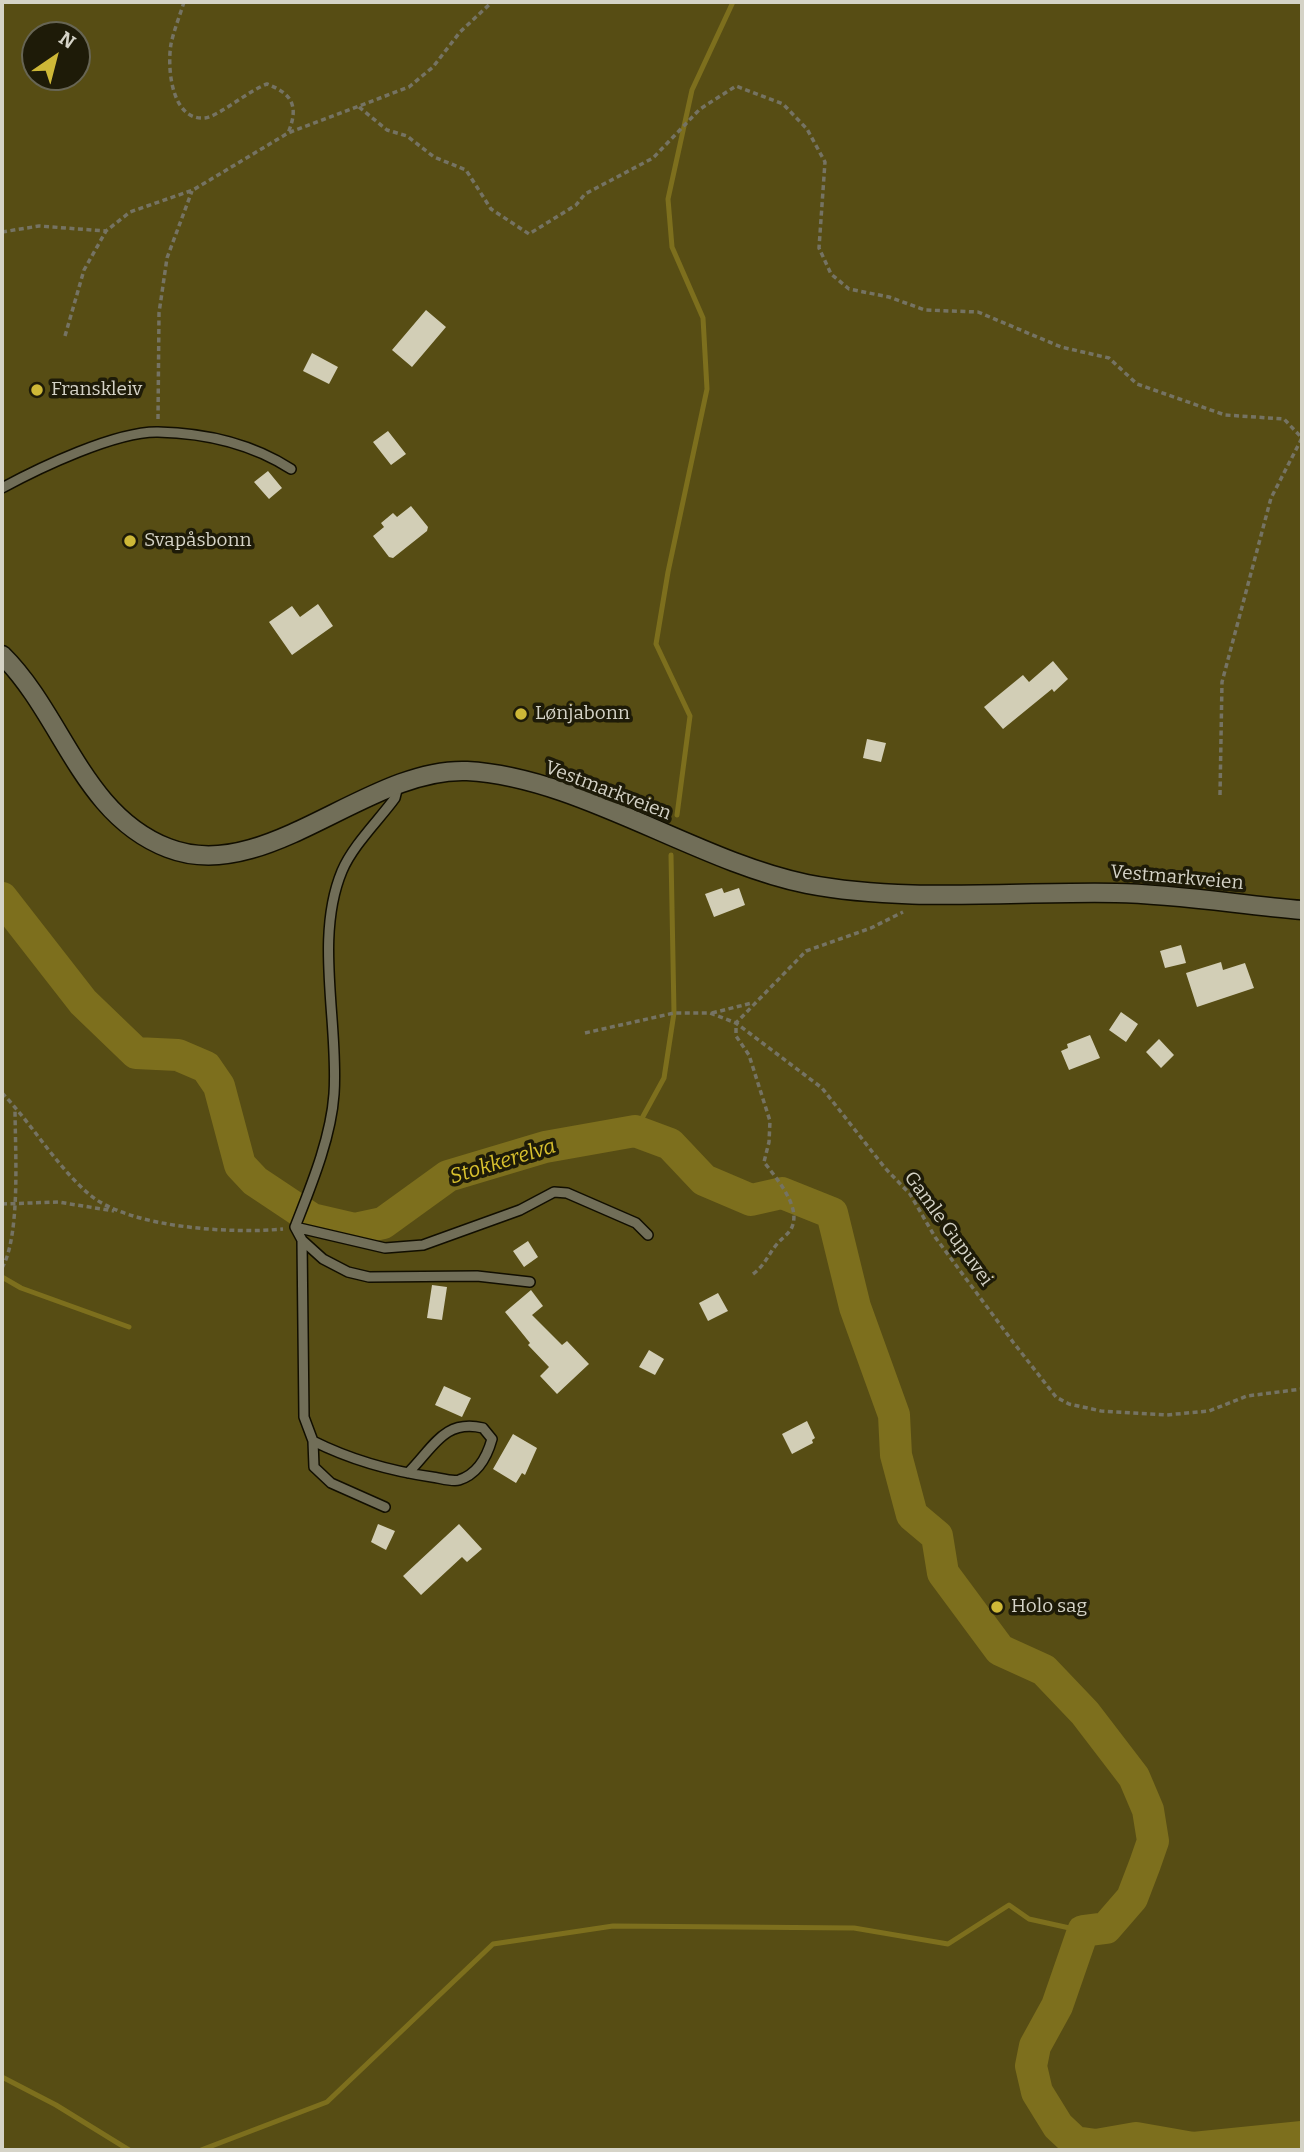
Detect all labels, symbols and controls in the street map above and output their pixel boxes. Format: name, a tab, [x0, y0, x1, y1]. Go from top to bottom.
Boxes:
north arrow	[21, 21, 91, 91]
text: N	[55, 26, 80, 54]
place label: Franskleiv	[51, 379, 142, 401]
marker: Franskleiv	[29, 382, 45, 398]
place label: Svapåsbonn	[144, 530, 251, 552]
marker: Svapåsbonn	[122, 533, 138, 549]
place label: Lønjabonn	[535, 703, 630, 725]
marker: Lønjabonn	[513, 706, 529, 722]
street label: Vestmarkveien	[542, 756, 674, 826]
street label: Vestmarkveien	[1110, 861, 1244, 895]
water label: Stokkerelva	[447, 1134, 559, 1190]
street label: Gamle Gupuvei	[899, 1167, 997, 1291]
place label: Holo sag	[1011, 1596, 1087, 1618]
marker: Holo sag	[989, 1599, 1005, 1615]

